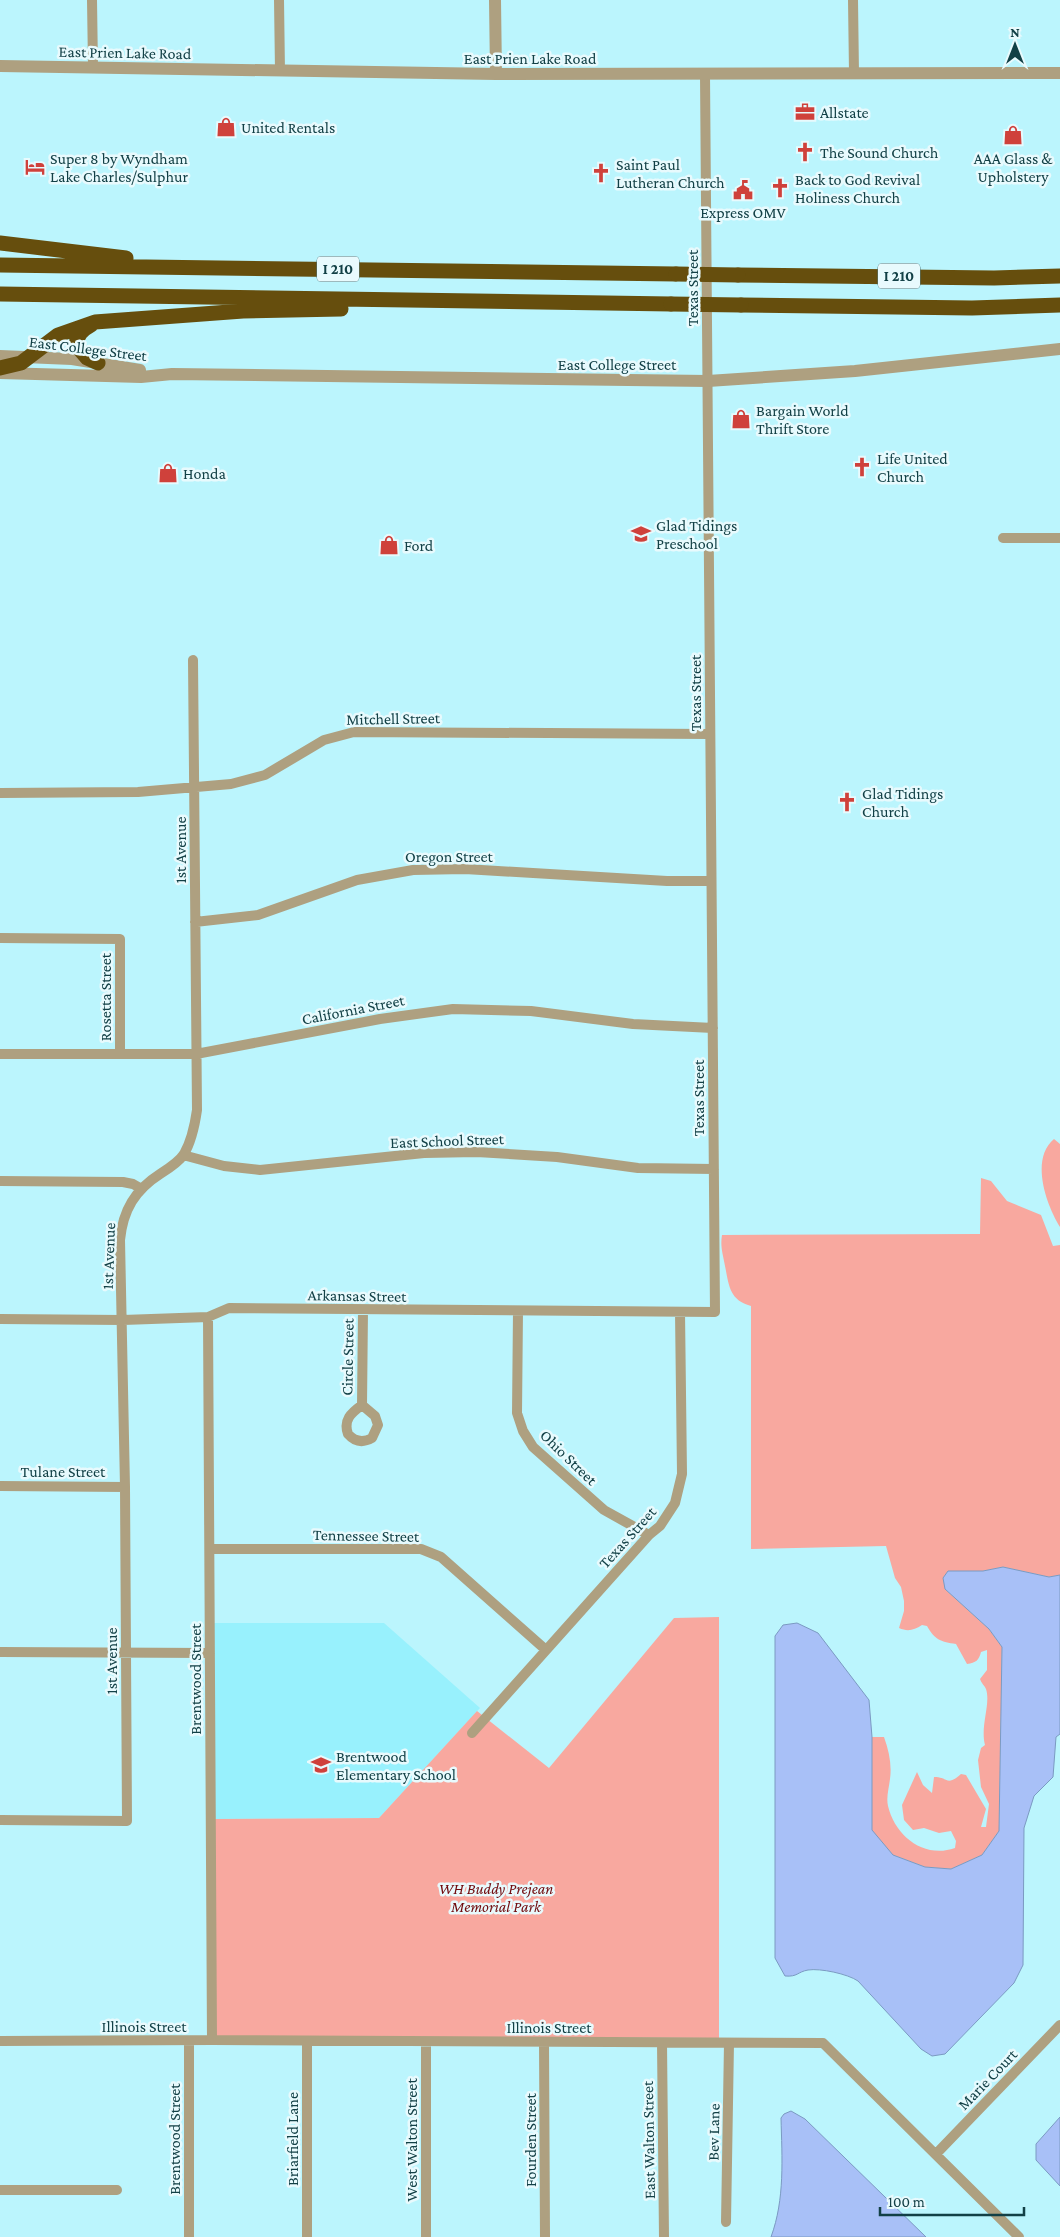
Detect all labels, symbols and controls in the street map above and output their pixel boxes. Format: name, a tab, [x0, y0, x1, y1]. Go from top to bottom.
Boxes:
north arrow	[990, 20, 1040, 70]
text: N	[1010, 24, 1020, 40]
street label: East Prien Lake Road	[59, 43, 192, 62]
street label: East Prien Lake Road	[464, 50, 597, 67]
office icon: Allstate	[794, 101, 816, 123]
place label: Allstate	[820, 104, 869, 121]
shop icon: United Rentals	[215, 116, 237, 138]
place label: United Rentals	[241, 119, 335, 136]
shop icon: AAA Glass & Upholstery	[1002, 124, 1024, 146]
church icon: The Sound Church	[794, 141, 816, 163]
place label: The Sound Church	[820, 144, 939, 161]
place label: Super 8 by Wyndham Lake Charles/Sulphur	[50, 150, 188, 186]
place label: AAA Glass & Upholstery	[974, 150, 1053, 186]
hotel icon: Super 8 by Wyndham Lake Charles/Sulphur	[24, 156, 46, 178]
place label: Saint Paul Lutheran Church	[616, 156, 725, 191]
church icon: Saint Paul Lutheran Church	[590, 162, 612, 184]
place label: Back to God Revival Holiness Church	[795, 171, 920, 206]
church icon: Back to God Revival Holiness Church	[769, 177, 791, 199]
public building icon: Express OMV	[732, 179, 754, 201]
place label: Express OMV	[700, 204, 787, 222]
street label: Texas Street	[684, 249, 701, 326]
road number: I 210	[317, 256, 359, 282]
road number: I 210	[878, 264, 920, 288]
street label: East College Street	[28, 333, 149, 365]
street label: East College Street	[558, 356, 677, 374]
place label: Bargain World Thrift Store	[756, 402, 849, 437]
shop icon: Bargain World Thrift Store	[730, 408, 752, 430]
place label: Life United Church	[877, 450, 948, 485]
church icon: Life United Church	[851, 456, 873, 478]
shop icon: Honda	[157, 462, 179, 484]
place label: Honda	[183, 465, 226, 482]
place label: Glad Tidings Preschool	[656, 517, 737, 552]
school or university icon: Glad Tidings Preschool	[630, 523, 652, 545]
shop icon: Ford	[378, 534, 400, 556]
place label: Ford	[404, 537, 434, 554]
street label: Texas Street	[687, 654, 704, 731]
street label: Mitchell Street	[346, 709, 441, 728]
place label: Glad Tidings Church	[862, 785, 943, 820]
church icon: Glad Tidings Church	[836, 791, 858, 813]
street label: 1st Avenue	[172, 816, 189, 884]
street label: Oregon Street	[405, 848, 494, 866]
street label: Rosetta Street	[97, 952, 114, 1041]
street label: California Street	[300, 991, 407, 1028]
street label: Texas Street	[690, 1059, 707, 1136]
street label: East School Street	[390, 1130, 505, 1151]
street label: 1st Avenue	[99, 1222, 118, 1290]
street label: Arkansas Street	[308, 1286, 407, 1305]
street label: Circle Street	[338, 1318, 357, 1396]
street label: Ohio Street	[537, 1426, 601, 1489]
street label: Tulane Street	[21, 1463, 106, 1480]
street label: Texas Street	[595, 1503, 660, 1571]
street label: Tennessee Street	[313, 1526, 420, 1545]
street label: Brentwood Street	[187, 1623, 204, 1735]
street label: 1st Avenue	[103, 1627, 120, 1695]
place label: Brentwood Elementary School	[336, 1748, 456, 1784]
school or university icon: Brentwood Elementary School	[310, 1754, 332, 1776]
park label: WH Buddy Prejean Memorial Park	[439, 1880, 553, 1915]
street label: Illinois Street	[102, 2018, 187, 2035]
street label: Illinois Street	[507, 2019, 592, 2036]
street label: Marie Court	[954, 2045, 1021, 2113]
street label: West Walton Street	[403, 2078, 420, 2202]
street label: East Walton Street	[639, 2080, 658, 2199]
street label: Brentwood Street	[166, 2083, 183, 2195]
street label: Briarfield Lane	[284, 2092, 301, 2186]
street label: Fourden Street	[522, 2092, 539, 2187]
street label: Bev Lane	[705, 2103, 722, 2161]
scale bar	[880, 2184, 1024, 2216]
text: 100 m	[888, 2194, 925, 2210]

